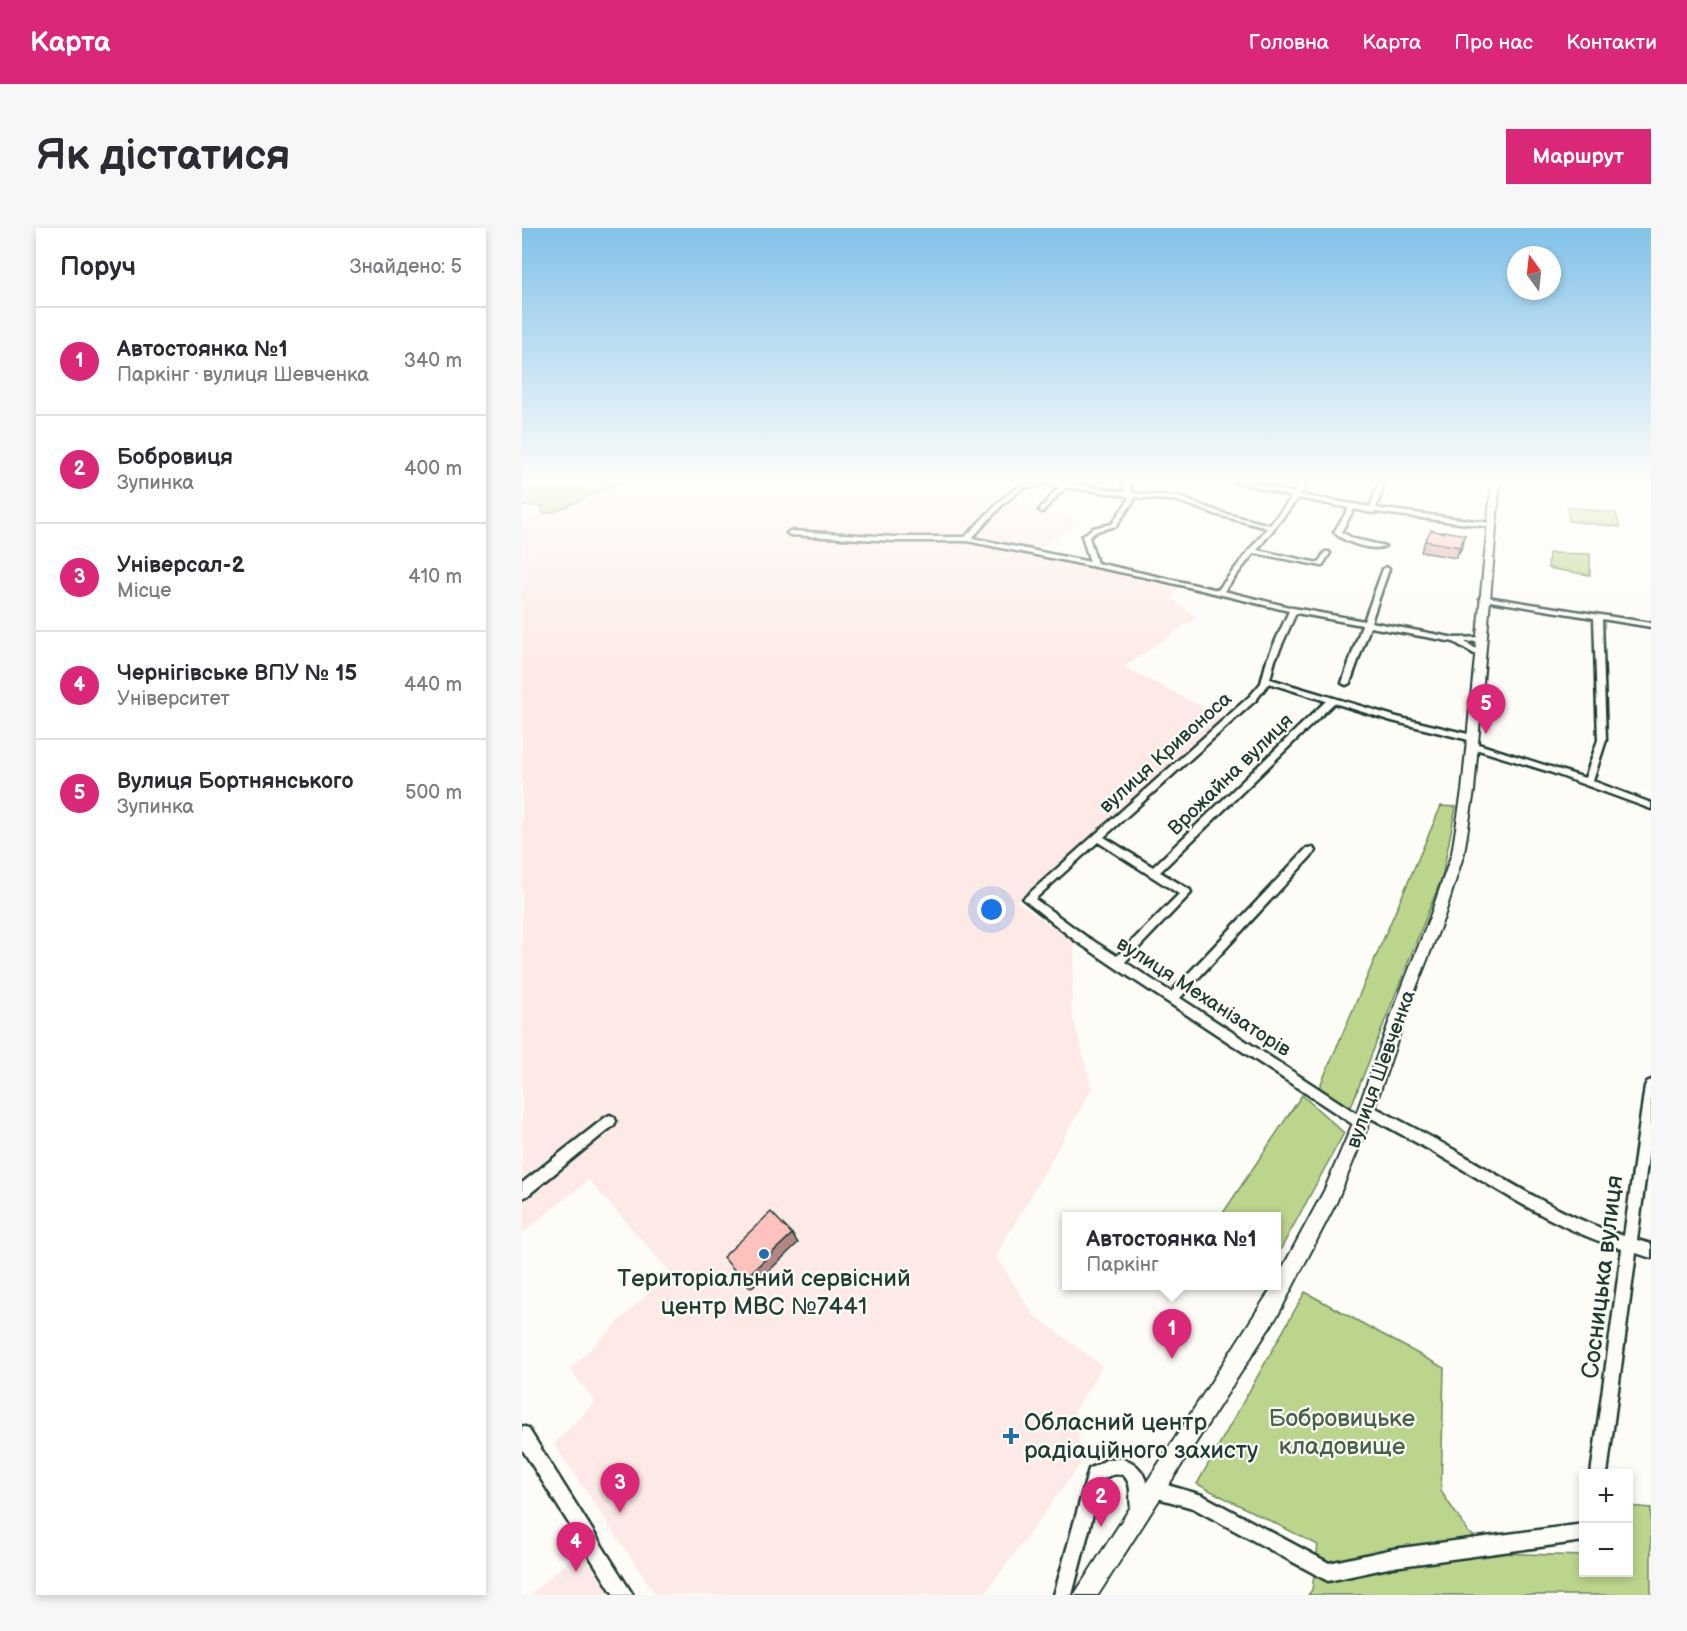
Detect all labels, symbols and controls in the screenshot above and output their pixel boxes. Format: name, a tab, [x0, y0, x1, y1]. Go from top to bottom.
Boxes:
text: Карта	[30, 26, 110, 59]
text: Головна	[1249, 30, 1329, 55]
text: Карта	[1362, 30, 1421, 55]
text: Про нас	[1454, 30, 1533, 55]
text: Контакти	[1566, 30, 1657, 55]
button: Маршрут	[1506, 129, 1651, 184]
text: Як дістатися	[36, 131, 290, 182]
north arrow	[1507, 246, 1561, 300]
text: Поруч	[60, 252, 136, 283]
text: Знайдено: 5	[350, 255, 462, 279]
text: Автостоянка №1	[117, 336, 288, 363]
text: 1	[75, 349, 84, 373]
text: 340 m	[404, 349, 462, 373]
text: Паркінг · вулиця Шевченка	[117, 363, 369, 387]
text: Бобровиця	[117, 444, 233, 471]
text: 2	[74, 457, 85, 481]
text: 400 m	[404, 457, 462, 481]
text: Зупинка	[117, 471, 194, 495]
text: Універсал-2	[117, 552, 245, 579]
text: 3	[74, 565, 85, 589]
text: 410 m	[408, 565, 462, 589]
text: Місце	[117, 579, 171, 603]
text: Чернігівське ВПУ № 15	[117, 660, 357, 687]
text: 4	[74, 673, 85, 697]
text: 440 m	[404, 673, 462, 697]
pin: 5	[1466, 684, 1506, 734]
text: Університет	[117, 687, 230, 711]
street label: вулиця Кривоноса	[1094, 687, 1237, 819]
street label: Врожайна вулиця	[1163, 709, 1298, 841]
text: Вулиця Бортнянського	[117, 768, 354, 795]
text: 5	[74, 781, 85, 805]
text: 500 m	[405, 781, 462, 805]
text: Зупинка	[117, 795, 194, 819]
your location	[977, 895, 1006, 924]
street label: вулиця Механізаторів	[1112, 932, 1295, 1062]
street label: вулиця Шевченка	[1341, 987, 1421, 1152]
street label: Сосницька вулиця	[1576, 1174, 1629, 1380]
popup	[1062, 1212, 1281, 1290]
text: Автостоянка №1	[1086, 1226, 1257, 1253]
marker: Територіальний сервісний центр МВС №7441	[757, 1247, 771, 1261]
text: Паркінг	[1086, 1253, 1159, 1277]
place label: Територіальний сервісний центр МВС №7441	[617, 1264, 911, 1321]
pin: 1	[1152, 1310, 1192, 1359]
park label: Бобровицьке кладовище	[1269, 1404, 1415, 1461]
place label: Обласний центр радіаційного захисту	[1024, 1408, 1258, 1465]
marker: Обласний центр радіаційного захисту	[1002, 1427, 1020, 1445]
pin: 3	[600, 1464, 640, 1513]
map controls	[1579, 1469, 1633, 1577]
button: +	[1579, 1469, 1633, 1523]
pin: 2	[1082, 1478, 1120, 1527]
pin: 4	[556, 1522, 596, 1572]
button: −	[1579, 1523, 1633, 1577]

